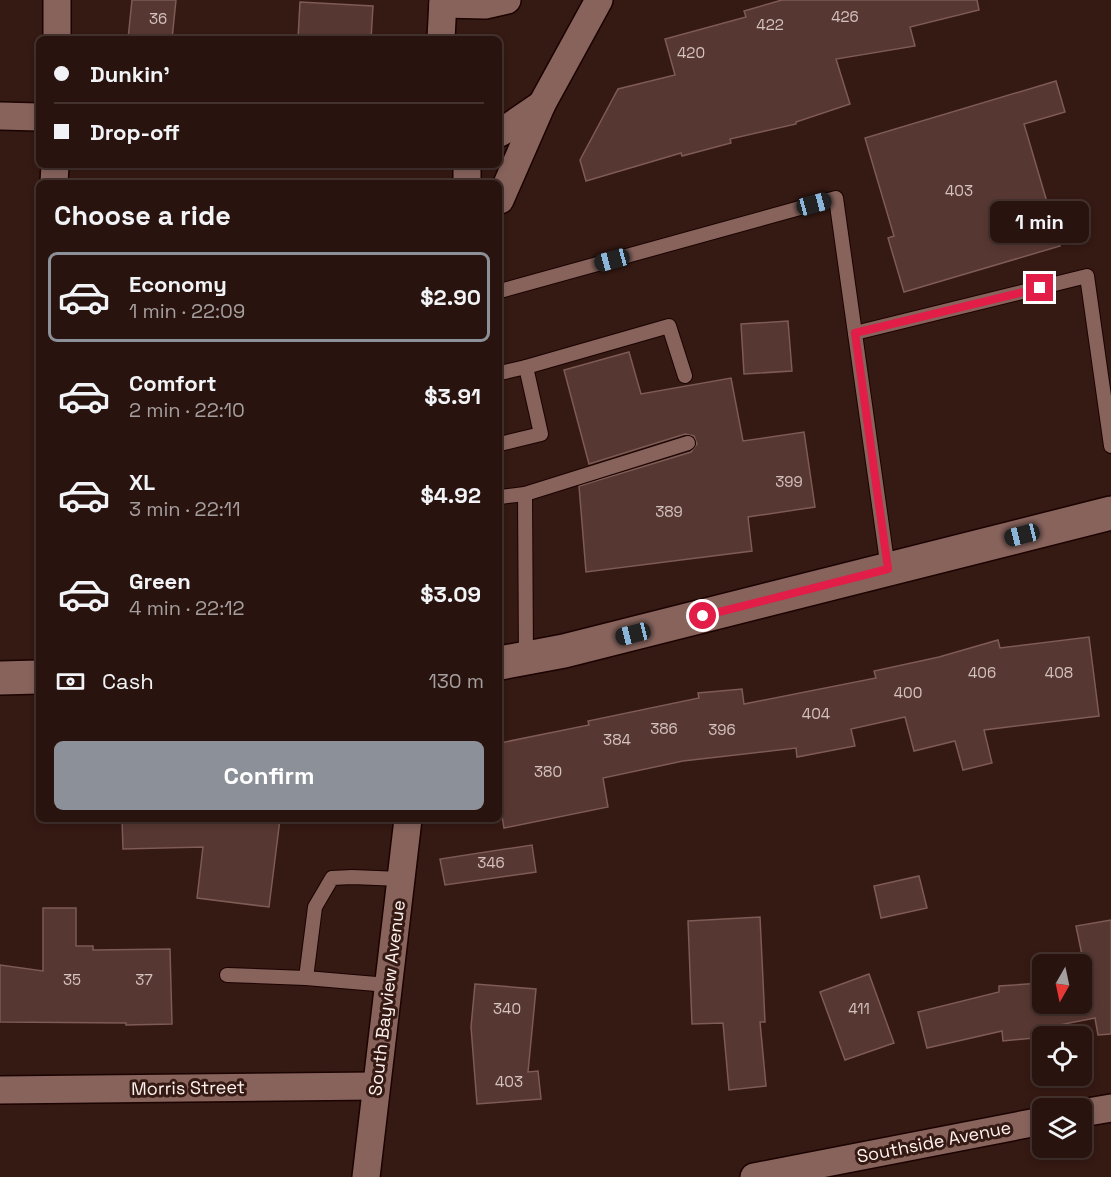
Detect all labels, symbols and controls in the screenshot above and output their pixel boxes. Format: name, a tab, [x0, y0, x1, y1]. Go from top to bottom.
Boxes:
house number: 426	[831, 7, 859, 26]
house number: 36	[149, 9, 167, 28]
house number: 422	[756, 15, 784, 34]
house number: 420	[677, 43, 705, 62]
text: Dunkin'	[90, 60, 170, 88]
text: Drop-off	[90, 118, 180, 146]
house number: 403	[945, 181, 973, 200]
car	[794, 191, 834, 217]
text: Choose a ride	[54, 198, 231, 233]
callout: 1 min	[990, 201, 1090, 243]
text: 1 min	[1015, 209, 1064, 235]
car	[592, 247, 632, 273]
icon: car	[57, 270, 111, 324]
text: Economy	[129, 270, 227, 298]
route end	[1026, 274, 1053, 301]
text: $2.90	[420, 283, 481, 311]
text: 1 min · 22:09	[129, 298, 245, 324]
icon: car	[57, 369, 111, 423]
text: Comfort	[129, 369, 217, 397]
text: $3.91	[424, 382, 481, 410]
text: 2 min · 22:10	[129, 397, 245, 423]
icon: car	[57, 468, 111, 522]
text: XL	[129, 468, 155, 496]
house number: 399	[775, 472, 803, 491]
text: $4.92	[420, 481, 481, 509]
text: 3 min · 22:11	[129, 496, 241, 522]
house number: 389	[655, 502, 683, 521]
car	[1002, 522, 1042, 548]
icon: car	[57, 567, 111, 621]
text: Green	[129, 567, 191, 595]
text: $3.09	[420, 580, 481, 608]
text: 4 min · 22:12	[129, 595, 245, 621]
route start	[689, 602, 716, 629]
car	[613, 621, 653, 647]
house number: 406	[968, 663, 996, 682]
house number: 408	[1045, 663, 1073, 682]
icon: cash	[54, 665, 87, 698]
text: Cash	[102, 667, 154, 695]
text: 130 m	[428, 668, 484, 694]
house number: 400	[894, 683, 922, 702]
house number: 404	[802, 704, 830, 723]
house number: 386	[650, 719, 678, 738]
house number: 396	[708, 720, 736, 739]
house number: 384	[603, 730, 631, 749]
button: Confirm	[54, 741, 484, 810]
house number: 380	[534, 762, 562, 781]
house number: 346	[477, 853, 505, 872]
street label: South Bayview Avenue	[363, 899, 410, 1097]
north arrow	[1032, 954, 1092, 1014]
map controls	[1032, 954, 1092, 1158]
house number: 35	[63, 970, 81, 989]
house number: 37	[135, 970, 153, 989]
house number: 340	[493, 999, 521, 1018]
house number: 411	[848, 999, 870, 1018]
button: locate	[1032, 1026, 1092, 1086]
house number: 403	[495, 1072, 523, 1091]
street label: Morris Street	[131, 1075, 245, 1100]
button: layers	[1032, 1098, 1092, 1158]
street label: Southside Avenue	[855, 1115, 1013, 1168]

